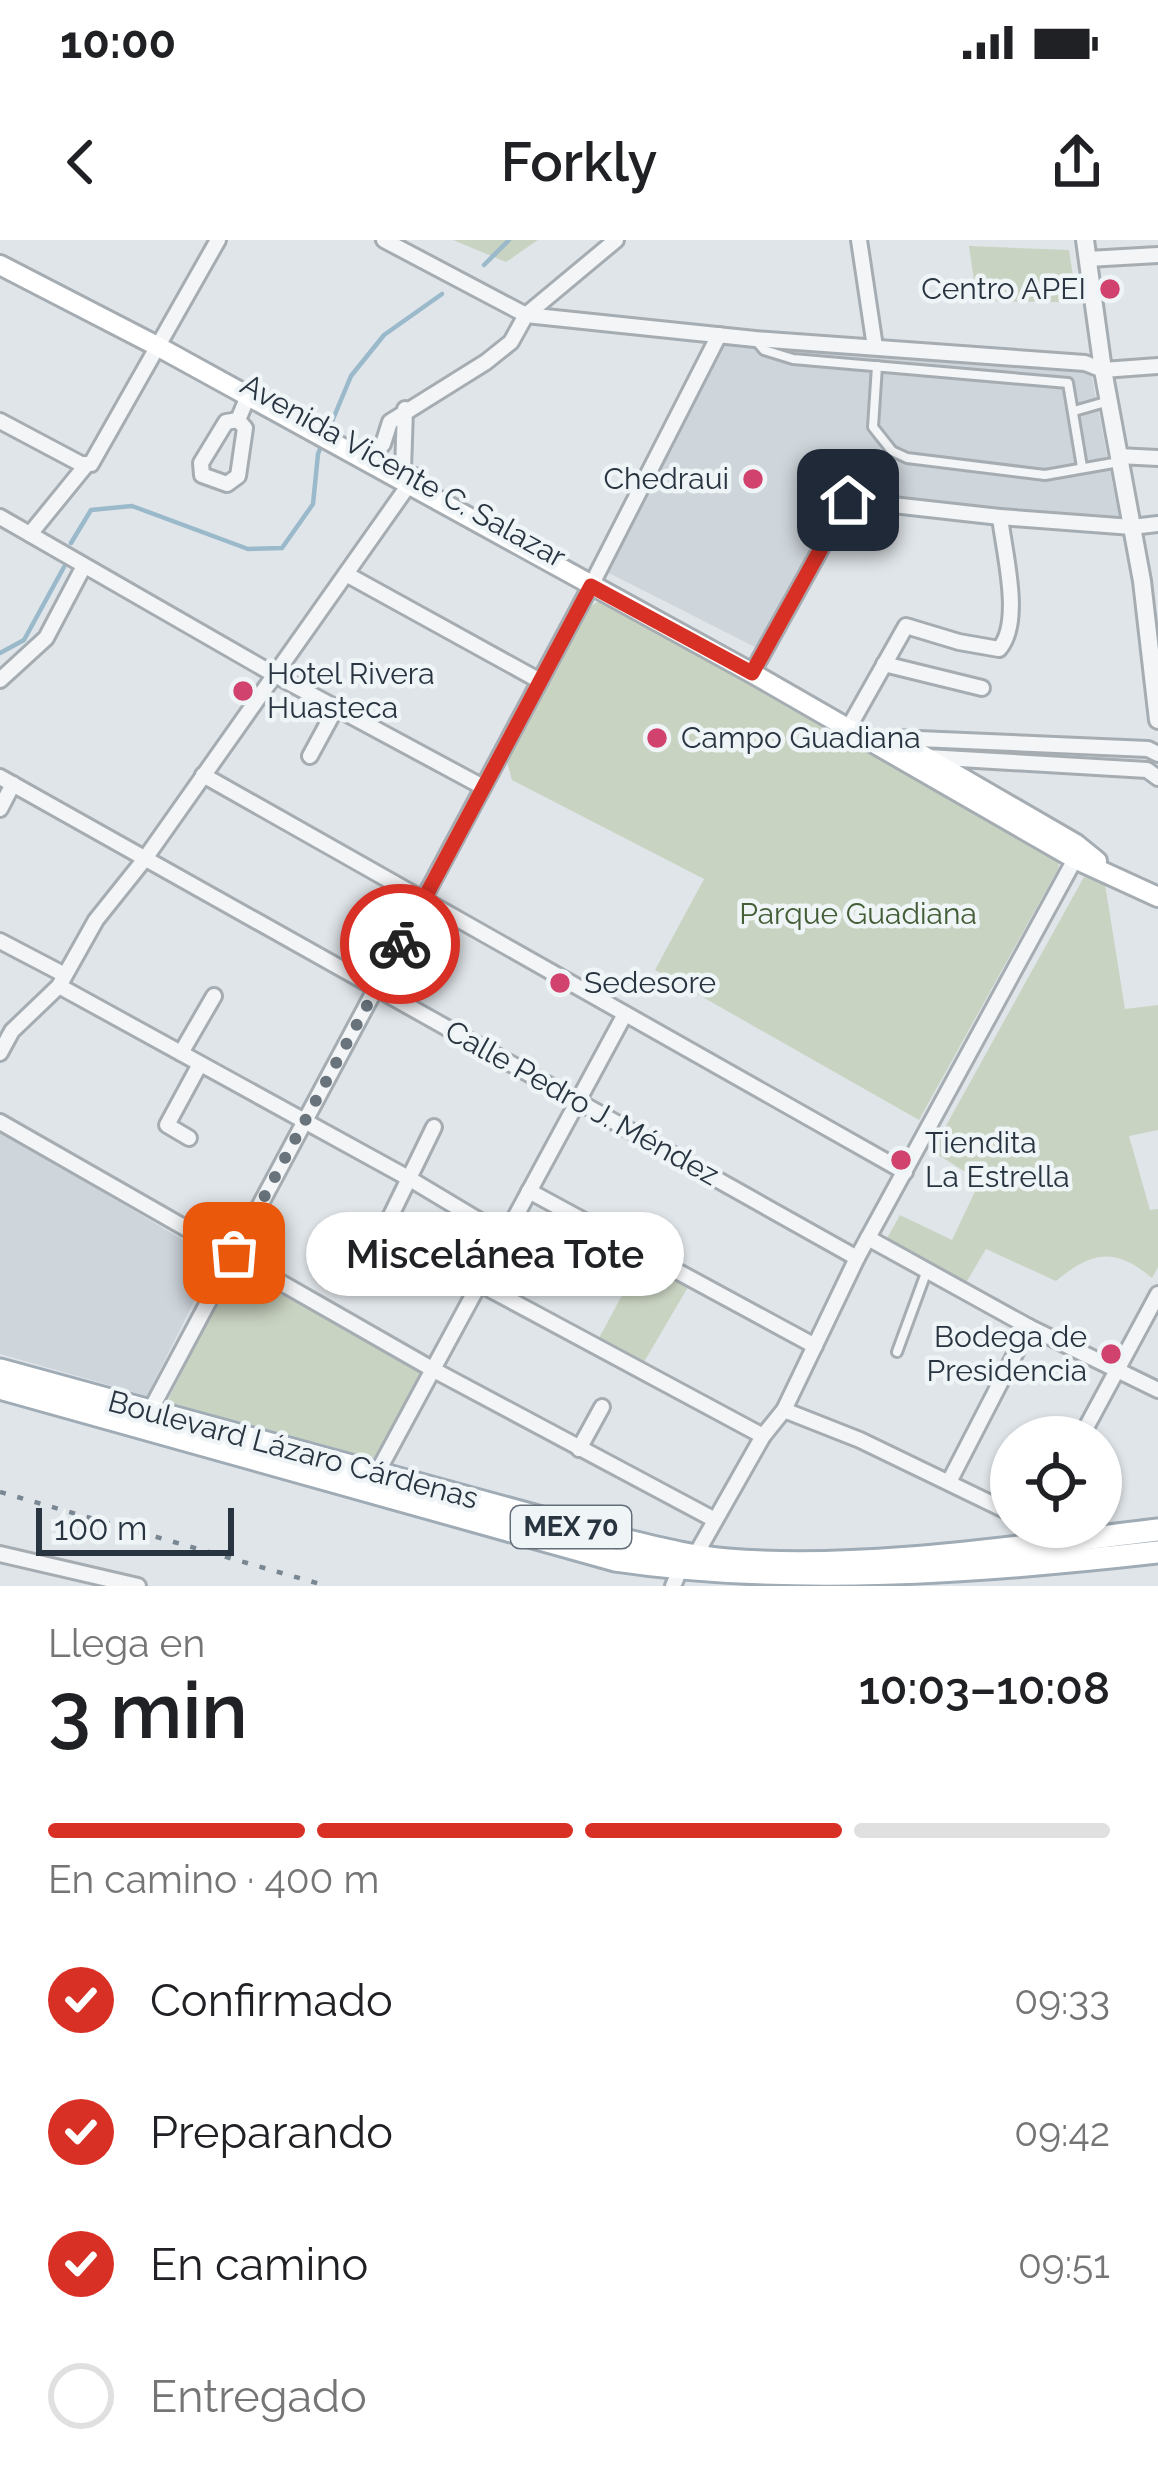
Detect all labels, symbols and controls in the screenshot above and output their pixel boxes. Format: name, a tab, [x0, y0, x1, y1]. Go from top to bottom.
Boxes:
text: 10:00	[60, 16, 176, 69]
icon: back	[48, 129, 114, 195]
icon: share	[1044, 129, 1110, 195]
text: Forkly	[501, 130, 657, 194]
place label: Centro APEI	[921, 271, 1086, 306]
marker: Centro APEI	[1097, 276, 1123, 302]
street label: Avenida Vicente C. Salazar	[235, 367, 572, 575]
pin	[797, 449, 899, 551]
place label: Chedraui	[603, 461, 729, 496]
marker: Chedraui	[740, 466, 766, 492]
icon: home	[815, 467, 881, 533]
place label: Hotel Rivera Huasteca	[267, 656, 435, 725]
marker: Hotel Rivera Huasteca	[230, 678, 256, 704]
place label: Campo Guadiana	[681, 720, 921, 755]
marker: Campo Guadiana	[644, 725, 670, 751]
courier	[340, 884, 460, 1004]
park label: Parque Guadiana	[739, 896, 977, 931]
icon: bike	[367, 911, 433, 977]
place label: Sedesore	[584, 965, 716, 1000]
marker: Sedesore	[547, 970, 573, 996]
street label: Calle Pedro J. Méndez	[439, 1013, 725, 1192]
place label: Tiendita La Estrella	[925, 1125, 1070, 1194]
marker: Tiendita La Estrella	[888, 1147, 914, 1173]
pin	[183, 1202, 285, 1304]
callout: Miscelánea Tote	[306, 1211, 684, 1295]
icon: bag	[201, 1220, 267, 1286]
text: Miscelánea Tote	[346, 1231, 644, 1277]
place label: Bodega de Presidencia	[927, 1319, 1087, 1388]
marker: Bodega de Presidencia	[1098, 1341, 1124, 1367]
street label: Boulevard Lázaro Cárdenas	[104, 1383, 482, 1516]
map controls	[990, 1416, 1122, 1548]
button: locate	[990, 1416, 1122, 1548]
scale bar	[36, 1502, 234, 1555]
road number: MEX 70	[511, 1506, 631, 1548]
text: 100 m	[54, 1509, 147, 1548]
text: Llega en	[48, 1620, 205, 1666]
text: 10:03–10:08	[859, 1662, 1110, 1715]
text: 3 min	[48, 1665, 248, 1756]
text: En camino · 400 m	[48, 1856, 379, 1902]
icon: check	[48, 1967, 114, 2033]
text: Confirmado	[150, 1974, 393, 2027]
text: 09:33	[1014, 1977, 1110, 2023]
icon: check	[48, 2099, 114, 2165]
text: Preparando	[150, 2106, 393, 2159]
text: 09:42	[1014, 2109, 1110, 2155]
icon: check	[48, 2231, 114, 2297]
text: En camino	[150, 2238, 368, 2291]
text: 09:51	[1018, 2241, 1110, 2287]
text: Entregado	[150, 2370, 367, 2423]

